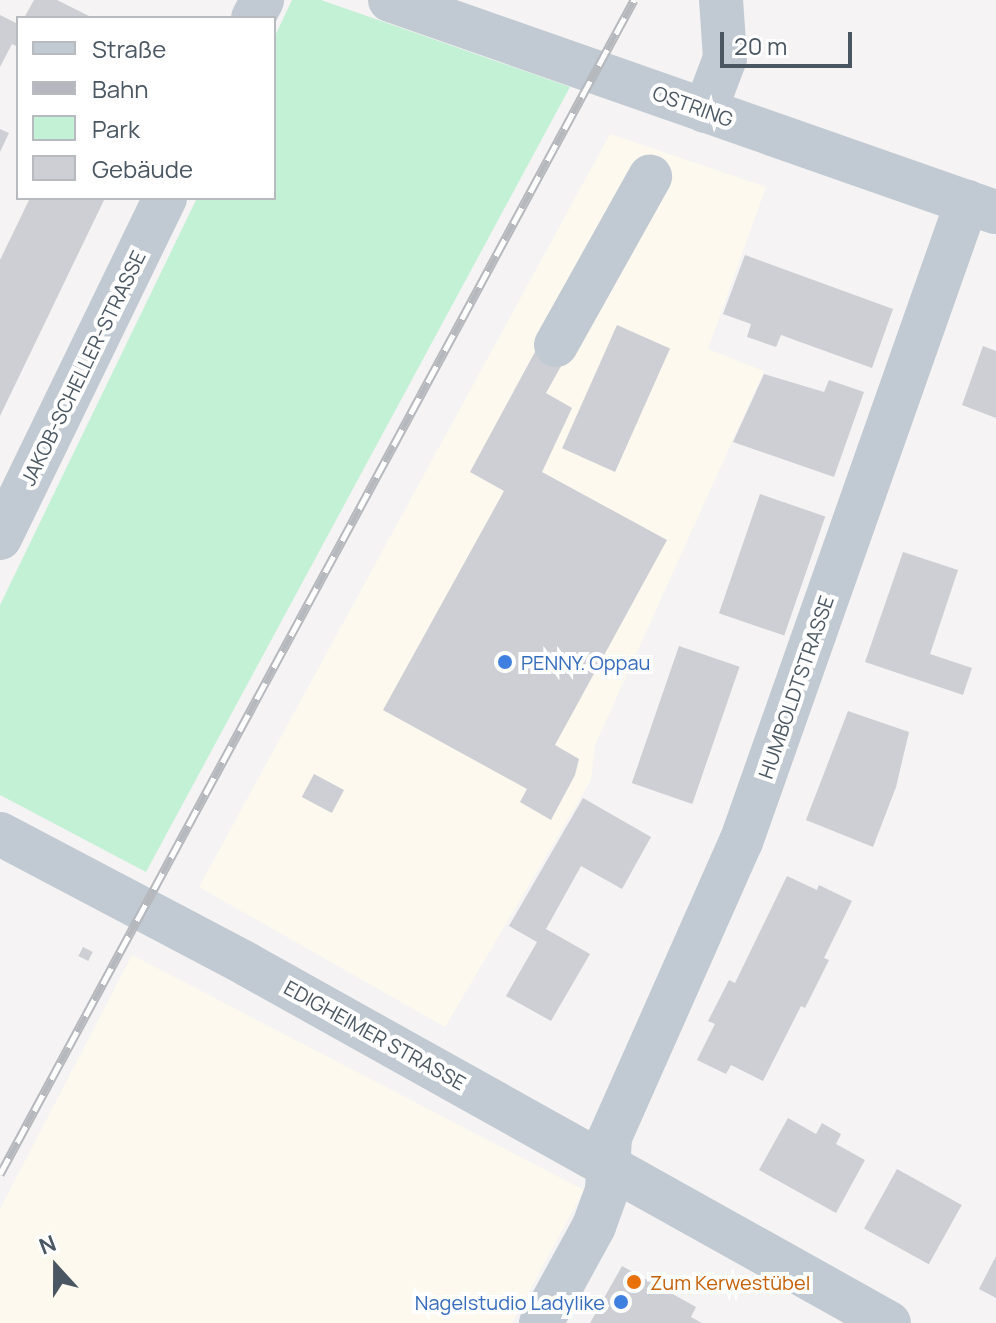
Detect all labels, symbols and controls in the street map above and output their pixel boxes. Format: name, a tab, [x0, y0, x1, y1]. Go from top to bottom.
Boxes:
legend	[16, 16, 276, 200]
scale bar	[724, 16, 856, 66]
text: 20 m	[734, 29, 787, 62]
text: Straße	[92, 32, 166, 65]
text: Bahn	[92, 72, 149, 105]
street label: OSTRING	[650, 80, 736, 132]
text: Park	[92, 112, 140, 145]
text: Gebäude	[92, 152, 193, 185]
street label: JAKOB-SCHELLER-STRASSE	[16, 247, 150, 489]
street label: HUMBOLDTSTRASSE	[753, 592, 839, 782]
place label: PENNY. Oppau	[521, 650, 650, 674]
marker: PENNY. Oppau	[496, 653, 514, 671]
street label: EDIGHEIMER STRASSE	[280, 975, 470, 1095]
north arrow	[16, 1227, 96, 1307]
text: N	[35, 1228, 60, 1261]
place label: Zum Kerwestübel	[650, 1270, 810, 1294]
marker: Zum Kerwestübel	[625, 1273, 643, 1291]
place label: Nagelstudio Ladylike	[415, 1290, 605, 1314]
marker: Nagelstudio Ladylike	[612, 1293, 630, 1311]

